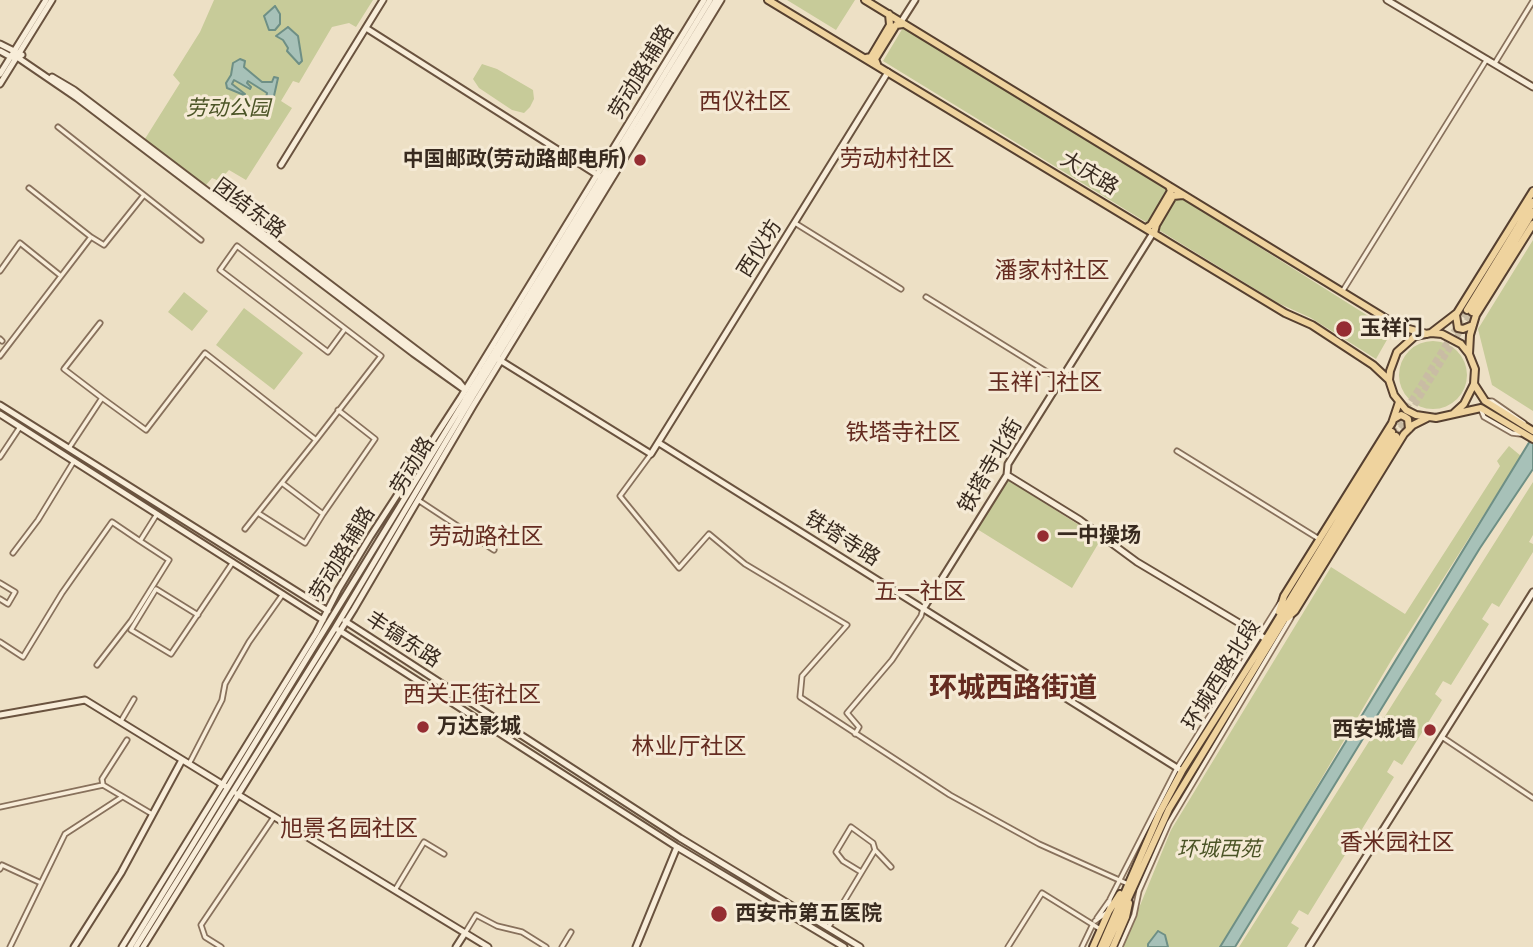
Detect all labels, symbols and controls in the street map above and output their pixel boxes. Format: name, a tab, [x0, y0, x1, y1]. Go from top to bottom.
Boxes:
street label: 劳动路辅路	[604, 21, 680, 123]
district label: 西仪社区	[699, 89, 791, 117]
park label: 劳动公园	[186, 96, 270, 122]
district label: 劳动村社区	[840, 146, 954, 174]
place label: 中国邮政(劳动路邮电所)	[403, 147, 626, 173]
street label: 大庆路	[1056, 147, 1122, 201]
marker: 中国邮政(劳动路邮电所)	[632, 152, 648, 168]
street label: 团结东路	[208, 174, 290, 244]
street label: 西仪坊	[733, 216, 787, 282]
district label: 潘家村社区	[995, 258, 1109, 286]
place label: 玉祥门	[1360, 316, 1423, 342]
marker: 玉祥门	[1334, 319, 1354, 339]
district label: 玉祥门社区	[988, 370, 1102, 398]
street label: 铁塔寺北街	[954, 414, 1028, 518]
district label: 铁塔寺社区	[846, 420, 960, 448]
street label: 劳动路	[386, 433, 440, 499]
street label: 劳动路辅路	[305, 503, 381, 605]
street label: 铁塔寺路	[800, 506, 884, 572]
place label: 一中操场	[1057, 523, 1141, 549]
district label: 劳动路社区	[429, 524, 543, 552]
marker: 一中操场	[1035, 528, 1051, 544]
district label: 五一社区	[874, 579, 966, 607]
street label: 丰镐东路	[361, 607, 445, 673]
street label: 环城西路北段	[1178, 615, 1266, 735]
district label: 环城西路街道	[929, 672, 1097, 706]
district label: 西关正街社区	[403, 682, 541, 710]
place label: 万达影城	[437, 714, 521, 740]
place label: 西安城墙	[1332, 717, 1416, 743]
marker: 万达影城	[415, 719, 431, 735]
marker: 西安城墙	[1422, 722, 1438, 738]
district label: 林业厅社区	[632, 734, 746, 762]
district label: 旭景名园社区	[280, 816, 418, 844]
district label: 香米园社区	[1340, 830, 1454, 858]
park label: 环城西苑	[1177, 837, 1261, 863]
place label: 西安市第五医院	[735, 901, 882, 927]
marker: 西安市第五医院	[709, 904, 729, 924]

